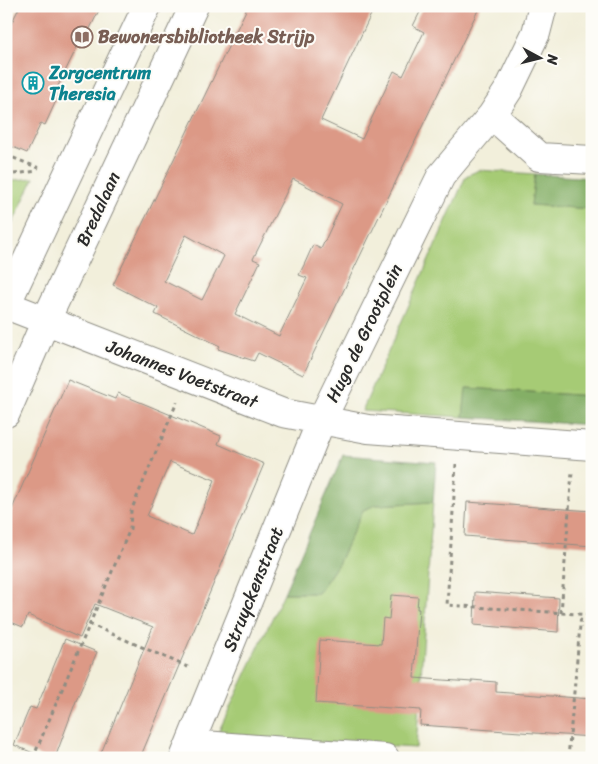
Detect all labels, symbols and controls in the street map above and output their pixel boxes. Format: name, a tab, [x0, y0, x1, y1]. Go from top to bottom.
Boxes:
place label: Bewonersbibliotheek Strijp	[98, 21, 315, 53]
library icon: Bewonersbibliotheek Strijp	[70, 25, 94, 49]
north arrow	[516, 32, 566, 82]
text: N	[539, 52, 566, 66]
place label: Zorgcentrum Theresia	[48, 57, 151, 110]
building icon: Zorgcentrum Theresia	[21, 71, 45, 95]
street label: Bredalaan	[67, 166, 129, 252]
street label: Hugo de Grootplein	[317, 258, 412, 408]
street label: Johannes Voetstraat	[100, 330, 263, 418]
street label: Struyckenstraat	[213, 521, 293, 656]

